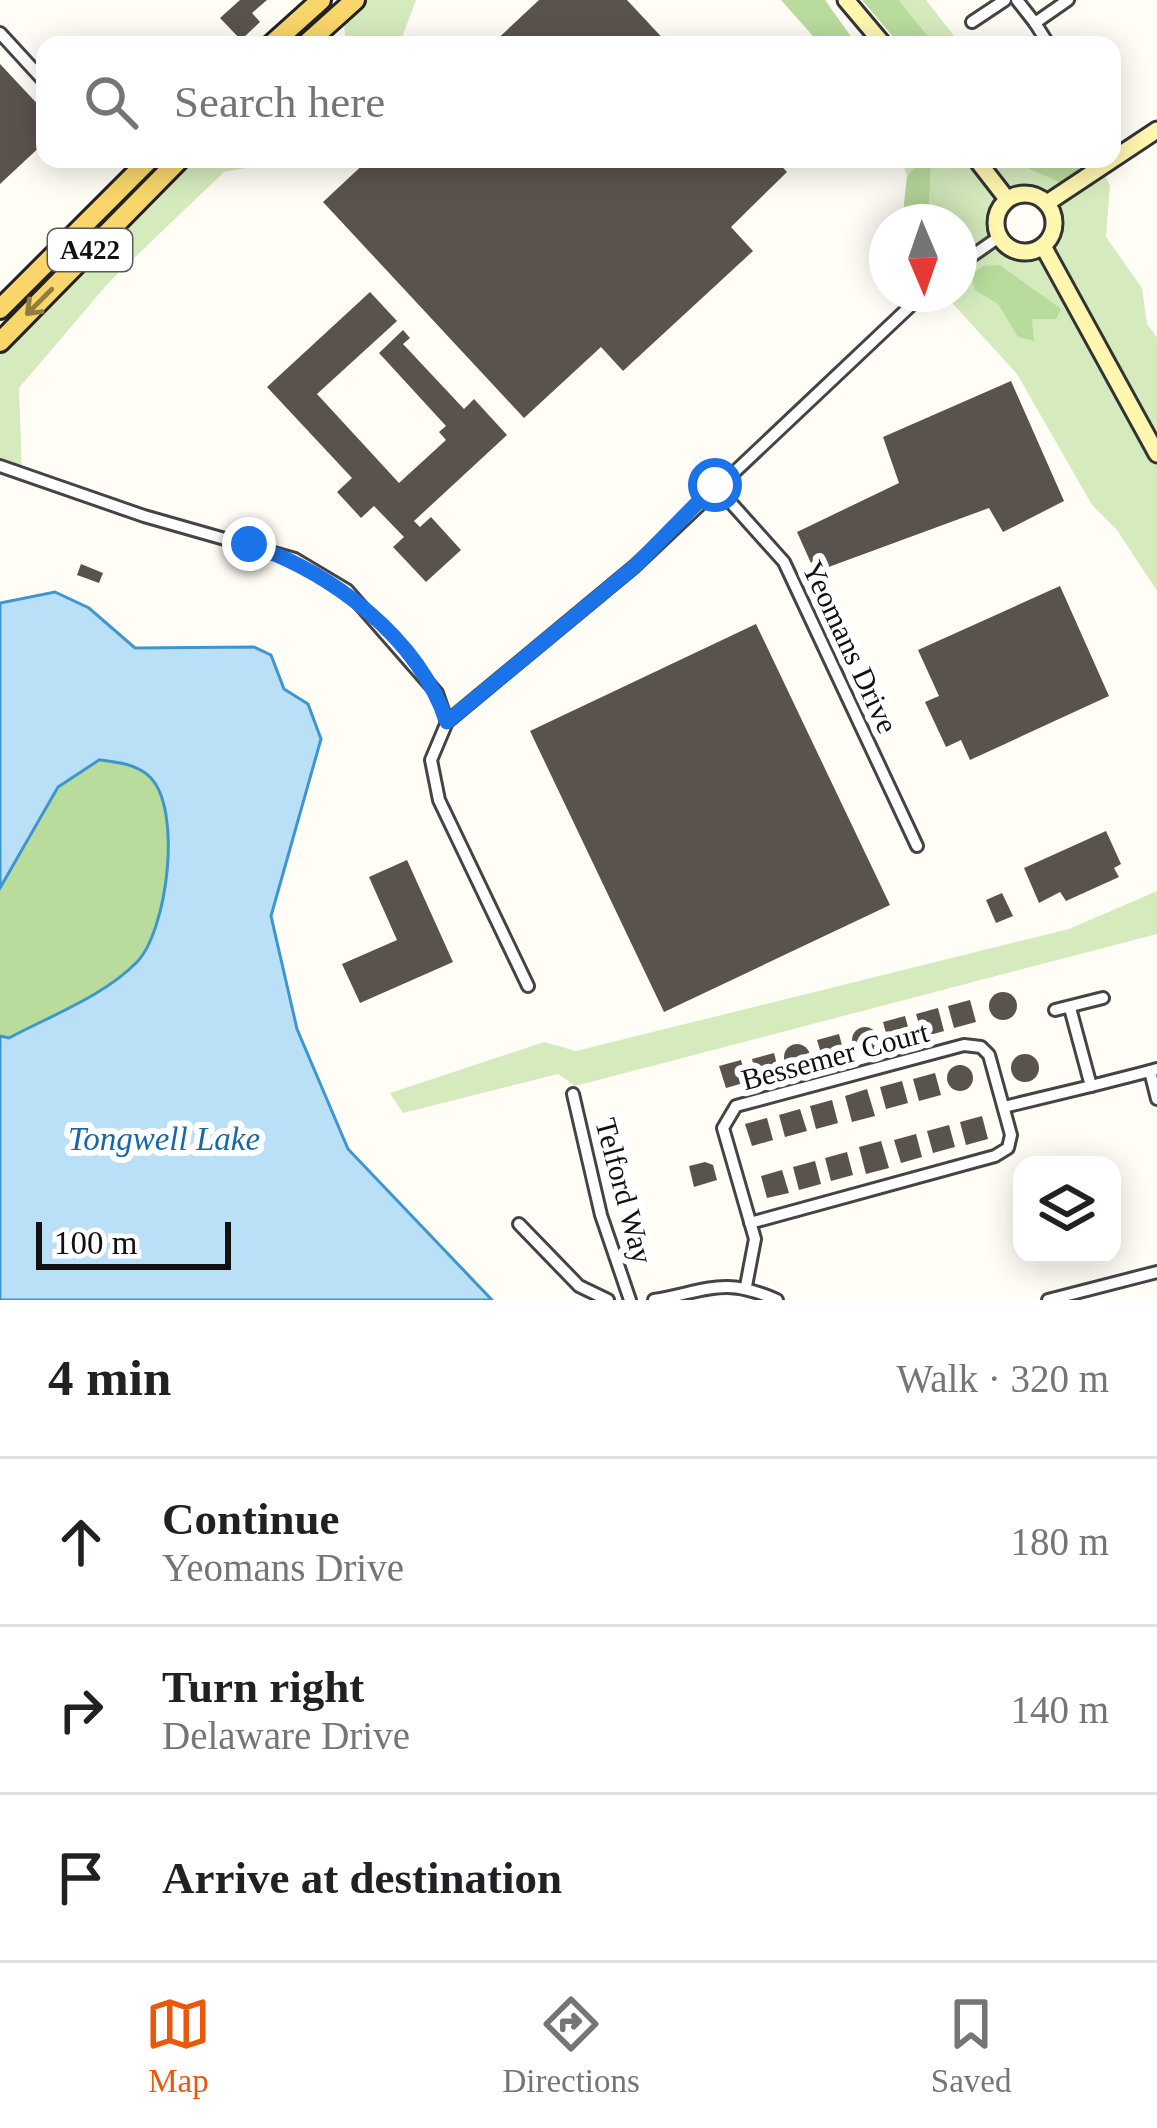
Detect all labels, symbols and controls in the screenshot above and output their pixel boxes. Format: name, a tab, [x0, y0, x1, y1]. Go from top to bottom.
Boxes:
search box	[36, 36, 1121, 168]
icon: search	[78, 69, 144, 135]
text: Search here	[174, 77, 385, 127]
north arrow	[869, 204, 977, 312]
road number: A422	[48, 229, 132, 271]
one-way arrow	[25, 287, 54, 316]
route start	[688, 458, 742, 512]
route end	[222, 517, 276, 571]
street label: Yeomans Drive	[796, 555, 905, 738]
street label: Bessemer Court	[738, 1015, 933, 1096]
street label: Telford Way	[589, 1115, 660, 1267]
water label: Tongwell Lake	[68, 1121, 260, 1157]
map controls	[1013, 1156, 1121, 1264]
button: layers	[1013, 1156, 1121, 1264]
scale bar	[36, 1216, 231, 1269]
text: 100 m	[54, 1225, 137, 1261]
text: 4 min	[48, 1350, 171, 1406]
text: Walk · 320 m	[897, 1357, 1109, 1400]
text: Continue	[162, 1494, 340, 1544]
icon: ahead	[48, 1509, 114, 1575]
text: 180 m	[1010, 1520, 1109, 1563]
text: Yeomans Drive	[162, 1546, 404, 1589]
text: Turn right	[162, 1662, 364, 1712]
icon: right	[48, 1677, 114, 1743]
text: 140 m	[1010, 1688, 1109, 1731]
text: Delaware Drive	[162, 1714, 410, 1757]
icon: arrive	[48, 1845, 114, 1911]
text: Arrive at destination	[162, 1853, 562, 1903]
tab: Map	[145, 1991, 211, 2100]
tab: Directions	[502, 1991, 640, 2100]
tab: Saved	[931, 1991, 1012, 2100]

